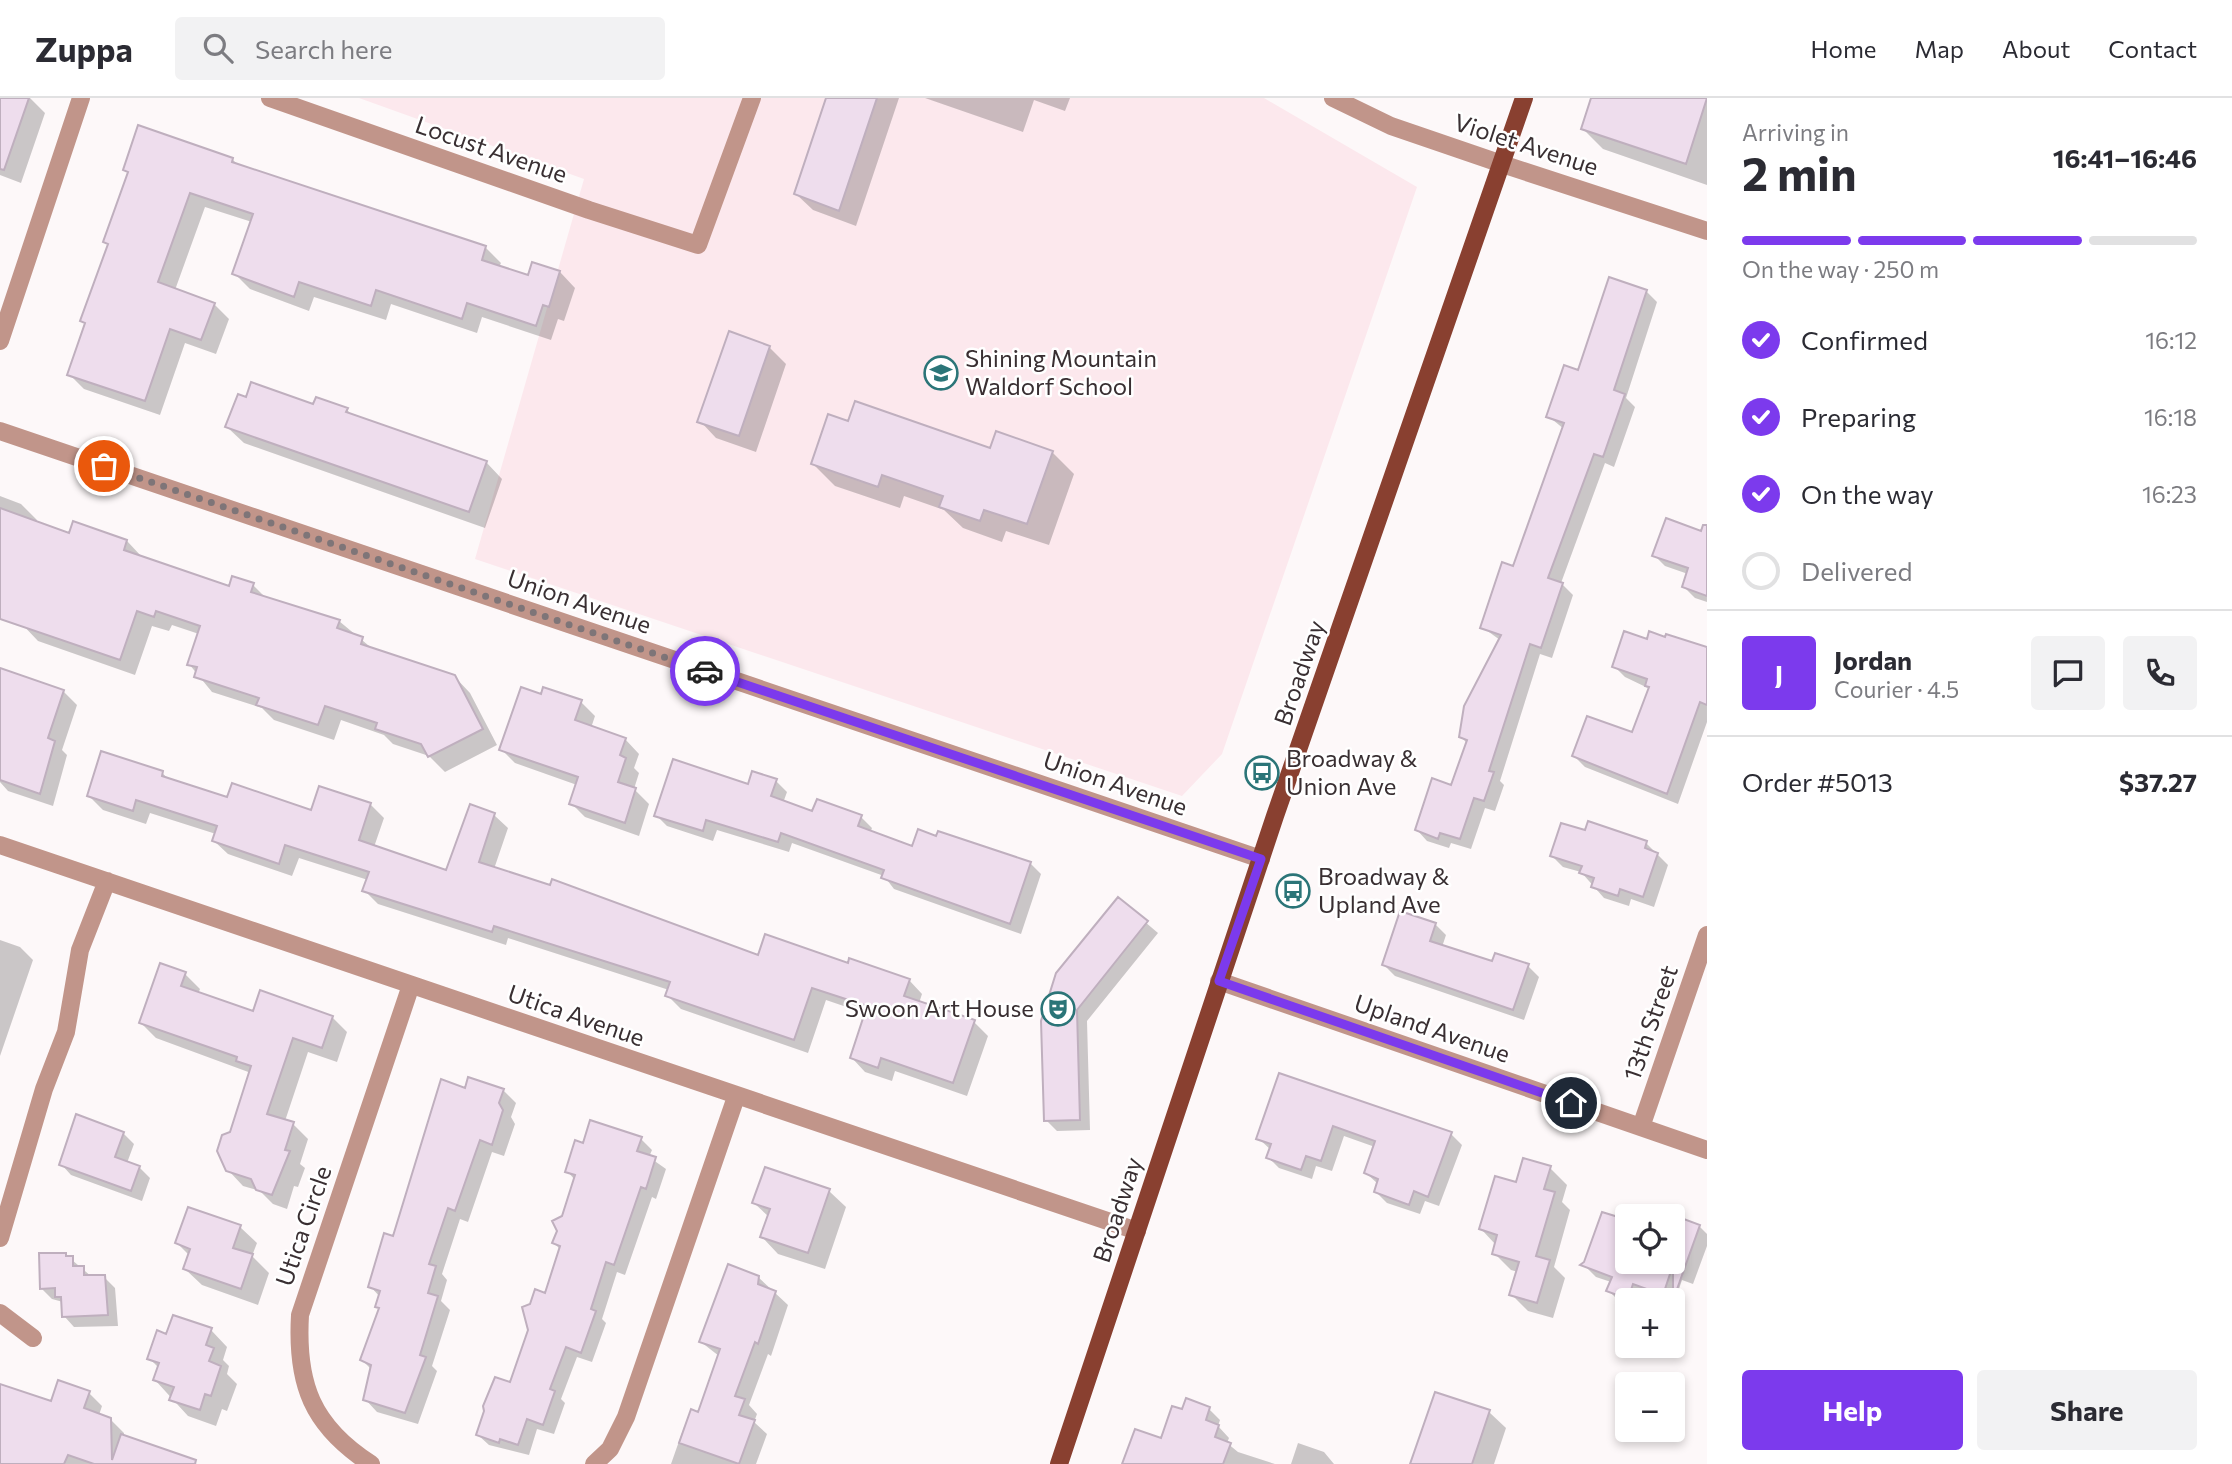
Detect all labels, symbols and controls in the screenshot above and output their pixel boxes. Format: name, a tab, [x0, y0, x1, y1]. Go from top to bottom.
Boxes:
search box	[175, 17, 665, 80]
text: Zuppa	[35, 28, 133, 69]
icon: search	[199, 29, 237, 67]
text: Search here	[255, 33, 392, 64]
text: Home	[1811, 34, 1877, 63]
text: Map	[1915, 34, 1964, 63]
text: About	[2002, 34, 2070, 63]
text: Contact	[2108, 34, 2197, 63]
street label: Violet Avenue	[1451, 107, 1602, 181]
street label: Locust Avenue	[412, 109, 571, 188]
text: Arriving in	[1742, 118, 1849, 146]
text: 16:41–16:46	[2053, 142, 2197, 173]
text: 2 min	[1742, 144, 1857, 200]
text: On the way · 250 m	[1742, 255, 1939, 283]
icon: check	[1742, 321, 1780, 359]
text: Confirmed	[1801, 324, 1928, 355]
text: 16:12	[2145, 326, 2197, 354]
place label: Shining Mountain Waldorf School	[965, 343, 1157, 400]
school or university icon: Shining Mountain Waldorf School	[922, 354, 960, 392]
icon: check	[1742, 398, 1780, 436]
text: Preparing	[1801, 401, 1916, 432]
text: 16:18	[2144, 403, 2197, 431]
pin	[74, 436, 134, 496]
icon: bag	[85, 447, 123, 485]
icon: check	[1742, 475, 1780, 513]
text: On the way	[1801, 478, 1934, 509]
text: 16:23	[2142, 480, 2197, 508]
text: Delivered	[1801, 555, 1912, 586]
street label: Union Avenue	[504, 562, 655, 639]
street label: Broadway	[1267, 616, 1330, 729]
courier	[670, 636, 740, 706]
button: chat	[2031, 636, 2105, 710]
button: phone	[2123, 636, 2197, 710]
text: Jordan	[1834, 644, 1912, 675]
icon: car	[686, 652, 724, 690]
text: J	[1775, 658, 1783, 689]
text: Courier · 4.5	[1834, 675, 1959, 703]
place label: Broadway & Union Ave	[1286, 743, 1418, 800]
street label: Union Avenue	[1040, 744, 1191, 821]
bus stop icon: Broadway & Union Ave	[1243, 754, 1281, 792]
text: Order #5013	[1742, 766, 1893, 797]
text: $37.27	[2119, 766, 2197, 797]
place label: Broadway & Upland Ave	[1318, 861, 1450, 918]
bus stop icon: Broadway & Upland Ave	[1274, 872, 1312, 910]
street label: 13th Street	[1616, 961, 1683, 1084]
street label: Utica Avenue	[504, 978, 649, 1051]
street label: Upland Avenue	[1351, 987, 1514, 1068]
theatre icon: Swoon Art House	[1039, 990, 1077, 1028]
place label: Swoon Art House	[845, 993, 1034, 1022]
pin	[1541, 1073, 1601, 1133]
icon: home	[1552, 1084, 1590, 1122]
street label: Broadway	[1086, 1153, 1147, 1266]
street label: Utica Circle	[269, 1162, 337, 1289]
map controls	[1615, 1204, 1685, 1442]
button: locate	[1615, 1204, 1685, 1274]
button: +	[1615, 1288, 1685, 1358]
button: Help	[1742, 1370, 1963, 1450]
button: Share	[1977, 1370, 2197, 1450]
button: −	[1615, 1372, 1685, 1442]

